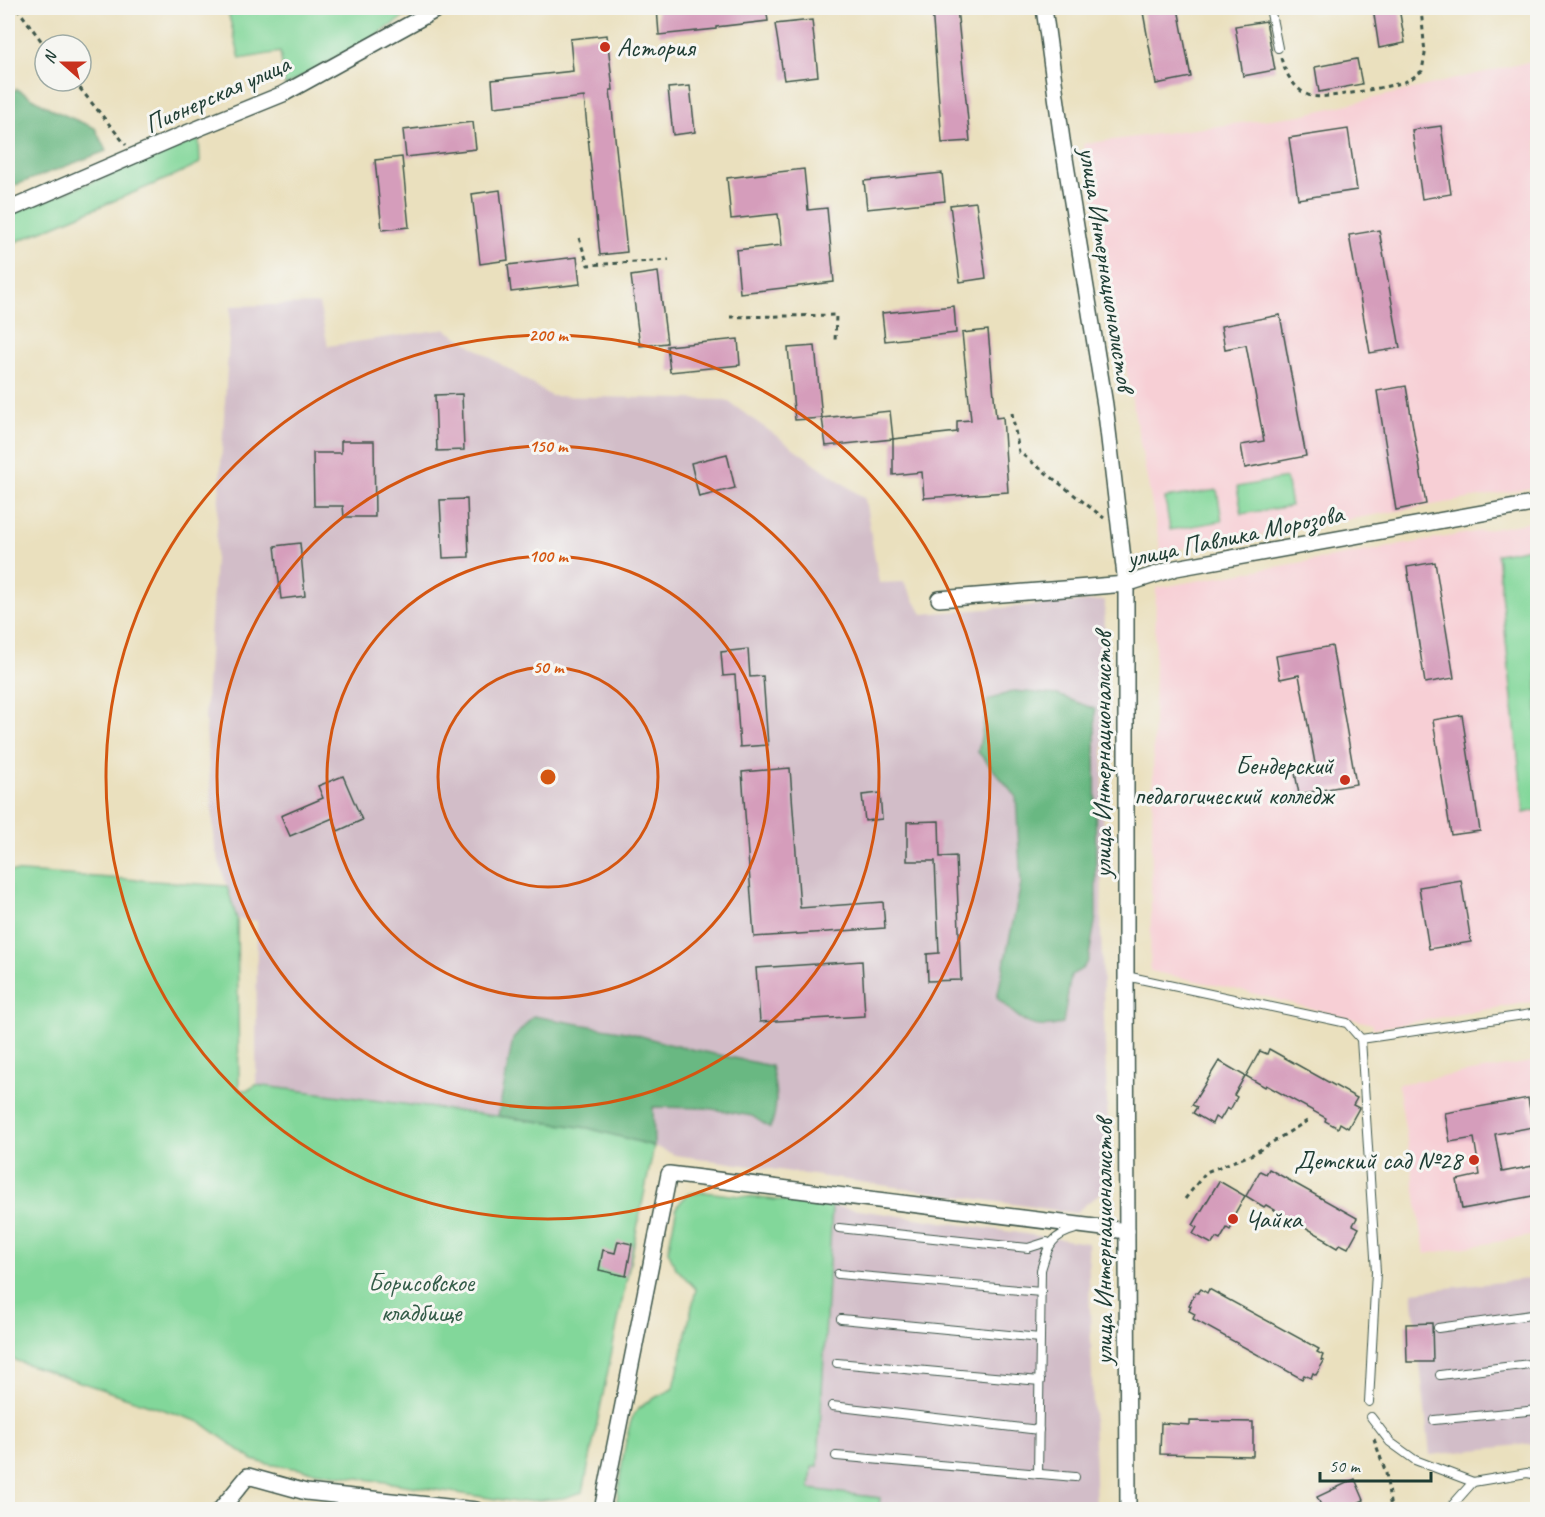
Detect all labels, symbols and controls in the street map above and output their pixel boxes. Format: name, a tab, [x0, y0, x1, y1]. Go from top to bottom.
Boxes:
place label: Астория	[617, 31, 697, 64]
north arrow	[33, 33, 93, 93]
marker: Астория	[598, 40, 612, 54]
text: N	[39, 47, 62, 66]
street label: Пионерская улица	[139, 47, 296, 141]
street label: улица Интернационалистов	[1071, 143, 1143, 398]
text: 200 m	[529, 324, 569, 346]
text: 150 m	[529, 435, 569, 457]
street label: улица Павлика Морозова	[1122, 497, 1348, 576]
text: 100 m	[529, 545, 569, 567]
street label: улица Интернационалистов	[1086, 627, 1119, 880]
text: 50 m	[533, 656, 565, 678]
place label: Бендерский педагогический колледж	[1134, 749, 1336, 812]
centre of rings	[538, 767, 558, 787]
marker: Бендерский педагогический колледж	[1338, 773, 1352, 787]
street label: улица Интернационалистов	[1087, 1114, 1120, 1367]
place label: Детский сад №28	[1294, 1144, 1464, 1177]
marker: Детский сад №28	[1467, 1153, 1481, 1167]
place label: Чайка	[1245, 1203, 1303, 1236]
marker: Чайка	[1226, 1212, 1240, 1226]
park label: Борисовское кладбище	[368, 1266, 476, 1329]
scale bar	[1320, 1445, 1431, 1483]
text: 50 m	[1329, 1455, 1362, 1477]

